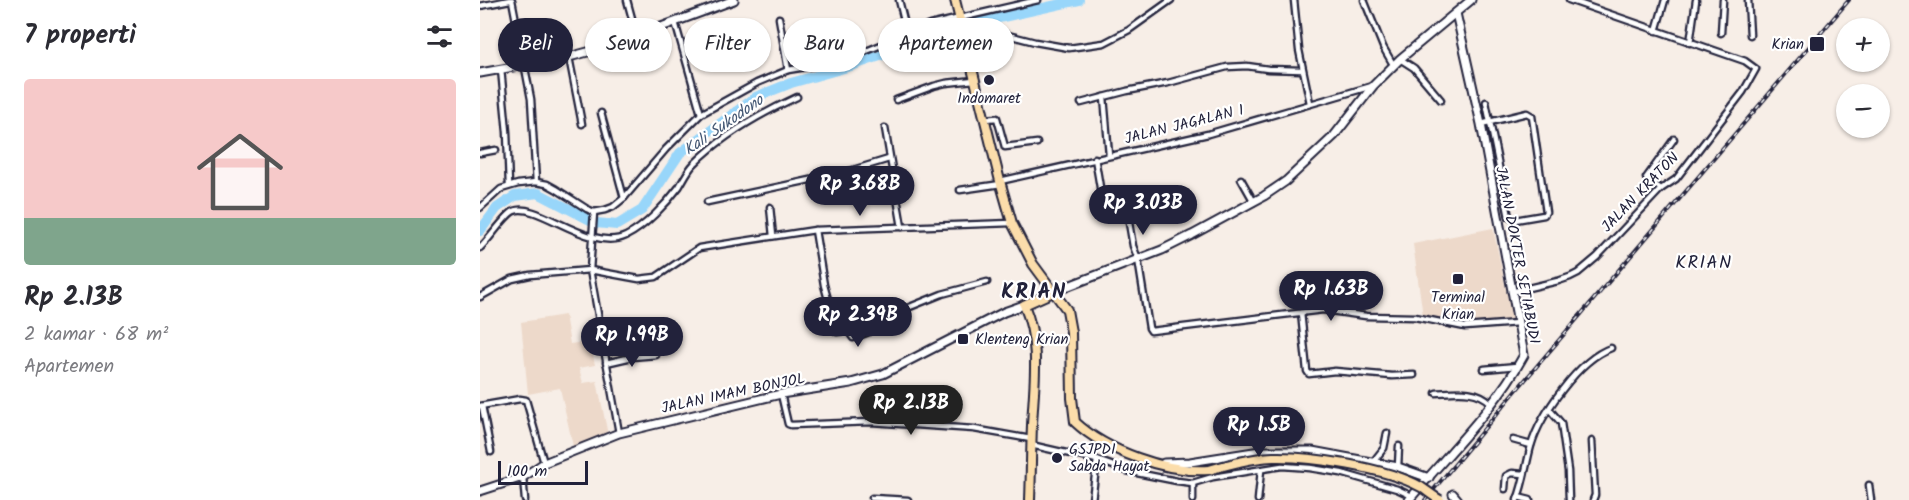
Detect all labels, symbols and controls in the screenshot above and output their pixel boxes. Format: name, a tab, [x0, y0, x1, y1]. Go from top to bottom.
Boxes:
text: 7 properti	[24, 15, 136, 57]
chip: Beli	[498, 18, 573, 72]
chip: Sewa	[585, 18, 672, 72]
chip: Filter	[684, 18, 771, 72]
chip: Baru	[783, 18, 866, 72]
chip: Apartemen	[878, 18, 1014, 72]
map controls	[1836, 18, 1890, 138]
button: +	[1836, 18, 1890, 72]
icon: filters	[423, 20, 456, 53]
place label: Krian	[1772, 33, 1804, 57]
marker: Krian	[1808, 35, 1826, 53]
marker: Indomaret	[982, 73, 996, 87]
button: −	[1836, 84, 1890, 138]
water label: Kali Sukodono	[679, 87, 771, 162]
place label: Indomaret	[957, 87, 1021, 111]
street label: JALAN JAGALAN 1	[1122, 98, 1247, 151]
icon: home	[186, 118, 294, 226]
street label: JALAN KRATON	[1596, 147, 1685, 238]
street label: JALAN DOKTER SETIABUDI	[1488, 164, 1546, 346]
pin: Rp 3.68B	[798, 166, 922, 217]
text: Rp 3.68B	[819, 169, 901, 201]
pin: Rp 3.03B	[1081, 185, 1205, 236]
text: Rp 3.03B	[1103, 188, 1183, 220]
district label: KRIAN	[1675, 249, 1733, 278]
pin: Rp 1.63B	[1269, 271, 1393, 322]
marker: Terminal Krian	[1451, 272, 1465, 286]
text: Rp 1.63B	[1293, 274, 1369, 306]
district label: KRIAN	[1001, 276, 1067, 309]
text: Rp 2.13B	[24, 277, 123, 319]
place label: Terminal Krian	[1431, 286, 1485, 327]
pin: Rp 2.39B	[796, 297, 920, 348]
text: Rp 2.39B	[818, 300, 898, 332]
pin: Rp 1.99B	[570, 317, 694, 368]
text: 2 kamar · 68 m²	[24, 319, 168, 351]
text: Rp 1.99B	[595, 320, 669, 352]
place label: Klenteng Krian	[975, 328, 1068, 352]
marker: Klenteng Krian	[956, 332, 970, 346]
text: Apartemen	[24, 351, 114, 383]
street label: JALAN IMAM BONJOL	[659, 367, 807, 421]
pin: Rp 2.13B	[849, 385, 973, 436]
text: Rp 2.13B	[873, 388, 949, 420]
pin: Rp 1.5B	[1204, 407, 1314, 458]
text: Rp 1.5B	[1227, 410, 1291, 442]
place label: GSJPDI Sabda Hayat	[1069, 438, 1150, 479]
marker: GSJPDI Sabda Hayat	[1050, 451, 1064, 465]
scale bar	[498, 458, 588, 486]
text: 100 m	[507, 459, 547, 484]

